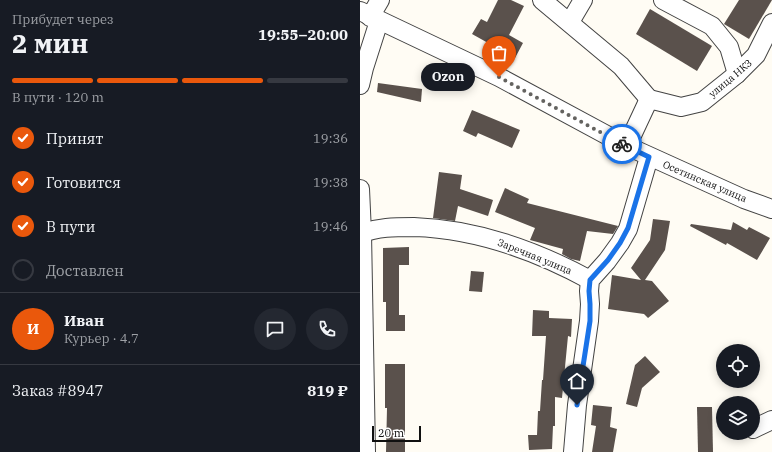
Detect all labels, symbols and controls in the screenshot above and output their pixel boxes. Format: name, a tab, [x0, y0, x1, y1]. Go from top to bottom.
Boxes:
text: Прибудет через	[12, 11, 114, 28]
text: 19:55–20:00	[258, 25, 348, 44]
text: 2 мин	[12, 26, 88, 60]
pin	[482, 36, 516, 77]
icon: bag	[488, 42, 510, 64]
street label: улица НКЗ	[706, 57, 755, 100]
callout: Ozon	[421, 63, 475, 91]
text: Ozon	[432, 68, 464, 85]
text: В пути · 120 m	[12, 89, 104, 106]
courier	[602, 124, 642, 164]
icon: check	[12, 127, 34, 149]
text: Принят	[46, 129, 103, 148]
text: 19:36	[313, 130, 348, 147]
icon: bike	[611, 133, 633, 155]
street label: Осетинская улица	[661, 158, 749, 205]
icon: check	[12, 171, 34, 193]
text: Готовится	[46, 173, 121, 192]
text: 19:38	[313, 174, 348, 191]
icon: check	[12, 215, 34, 237]
text: В пути	[46, 217, 95, 236]
text: 19:46	[313, 218, 348, 235]
street label: Заречная улица	[496, 236, 574, 278]
text: Доставлен	[46, 261, 124, 280]
button: chat	[254, 308, 296, 350]
button: phone	[306, 308, 348, 350]
text: Иван	[64, 311, 104, 330]
text: И	[27, 319, 39, 338]
text: Курьер · 4.7	[64, 330, 139, 347]
map controls	[716, 344, 760, 440]
button: locate	[716, 344, 760, 388]
pin	[560, 364, 594, 405]
icon: home	[566, 370, 588, 392]
text: Заказ #8947	[12, 381, 104, 400]
text: 819 ₽	[307, 381, 348, 400]
button: layers	[716, 396, 760, 440]
scale bar	[372, 424, 421, 443]
text: 20 m	[378, 426, 404, 440]

